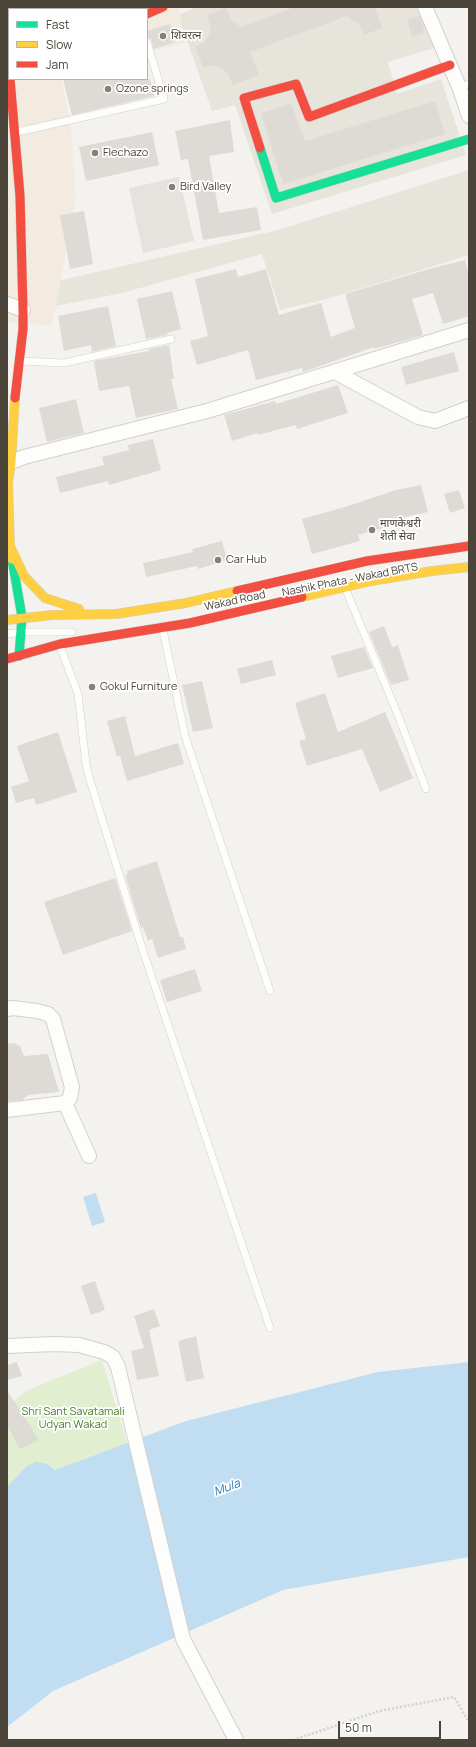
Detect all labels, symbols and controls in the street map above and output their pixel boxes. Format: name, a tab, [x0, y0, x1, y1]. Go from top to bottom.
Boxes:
legend	[8, 8, 148, 80]
text: Fast	[46, 16, 70, 33]
place label: शिवरत्न	[171, 29, 201, 43]
marker: शिवरत्न	[158, 31, 168, 41]
text: Slow	[46, 36, 72, 53]
text: Jam	[46, 56, 68, 73]
place label: Ozone springs	[116, 82, 189, 96]
marker: Ozone springs	[103, 84, 113, 94]
place label: Flechazo	[103, 146, 148, 160]
marker: Flechazo	[90, 148, 100, 158]
place label: Bird Valley	[180, 180, 231, 194]
marker: Bird Valley	[167, 182, 177, 192]
place label: माणकेश्वरी शेती सेवा	[380, 517, 421, 543]
marker: माणकेश्वरी शेती सेवा	[367, 525, 377, 535]
place label: Car Hub	[226, 553, 267, 567]
marker: Car Hub	[213, 555, 223, 565]
street label: Nashik Phata - Wakad BRTS	[281, 560, 419, 600]
street label: Wakad Road	[203, 588, 267, 614]
place label: Gokul Furniture	[100, 680, 177, 694]
marker: Gokul Furniture	[87, 682, 97, 692]
park label: Shri Sant Savatamali Udyan Wakad	[21, 1405, 125, 1431]
water label: Mula	[212, 1477, 242, 1499]
scale bar	[340, 1713, 443, 1739]
text: 50 m	[345, 1719, 372, 1736]

